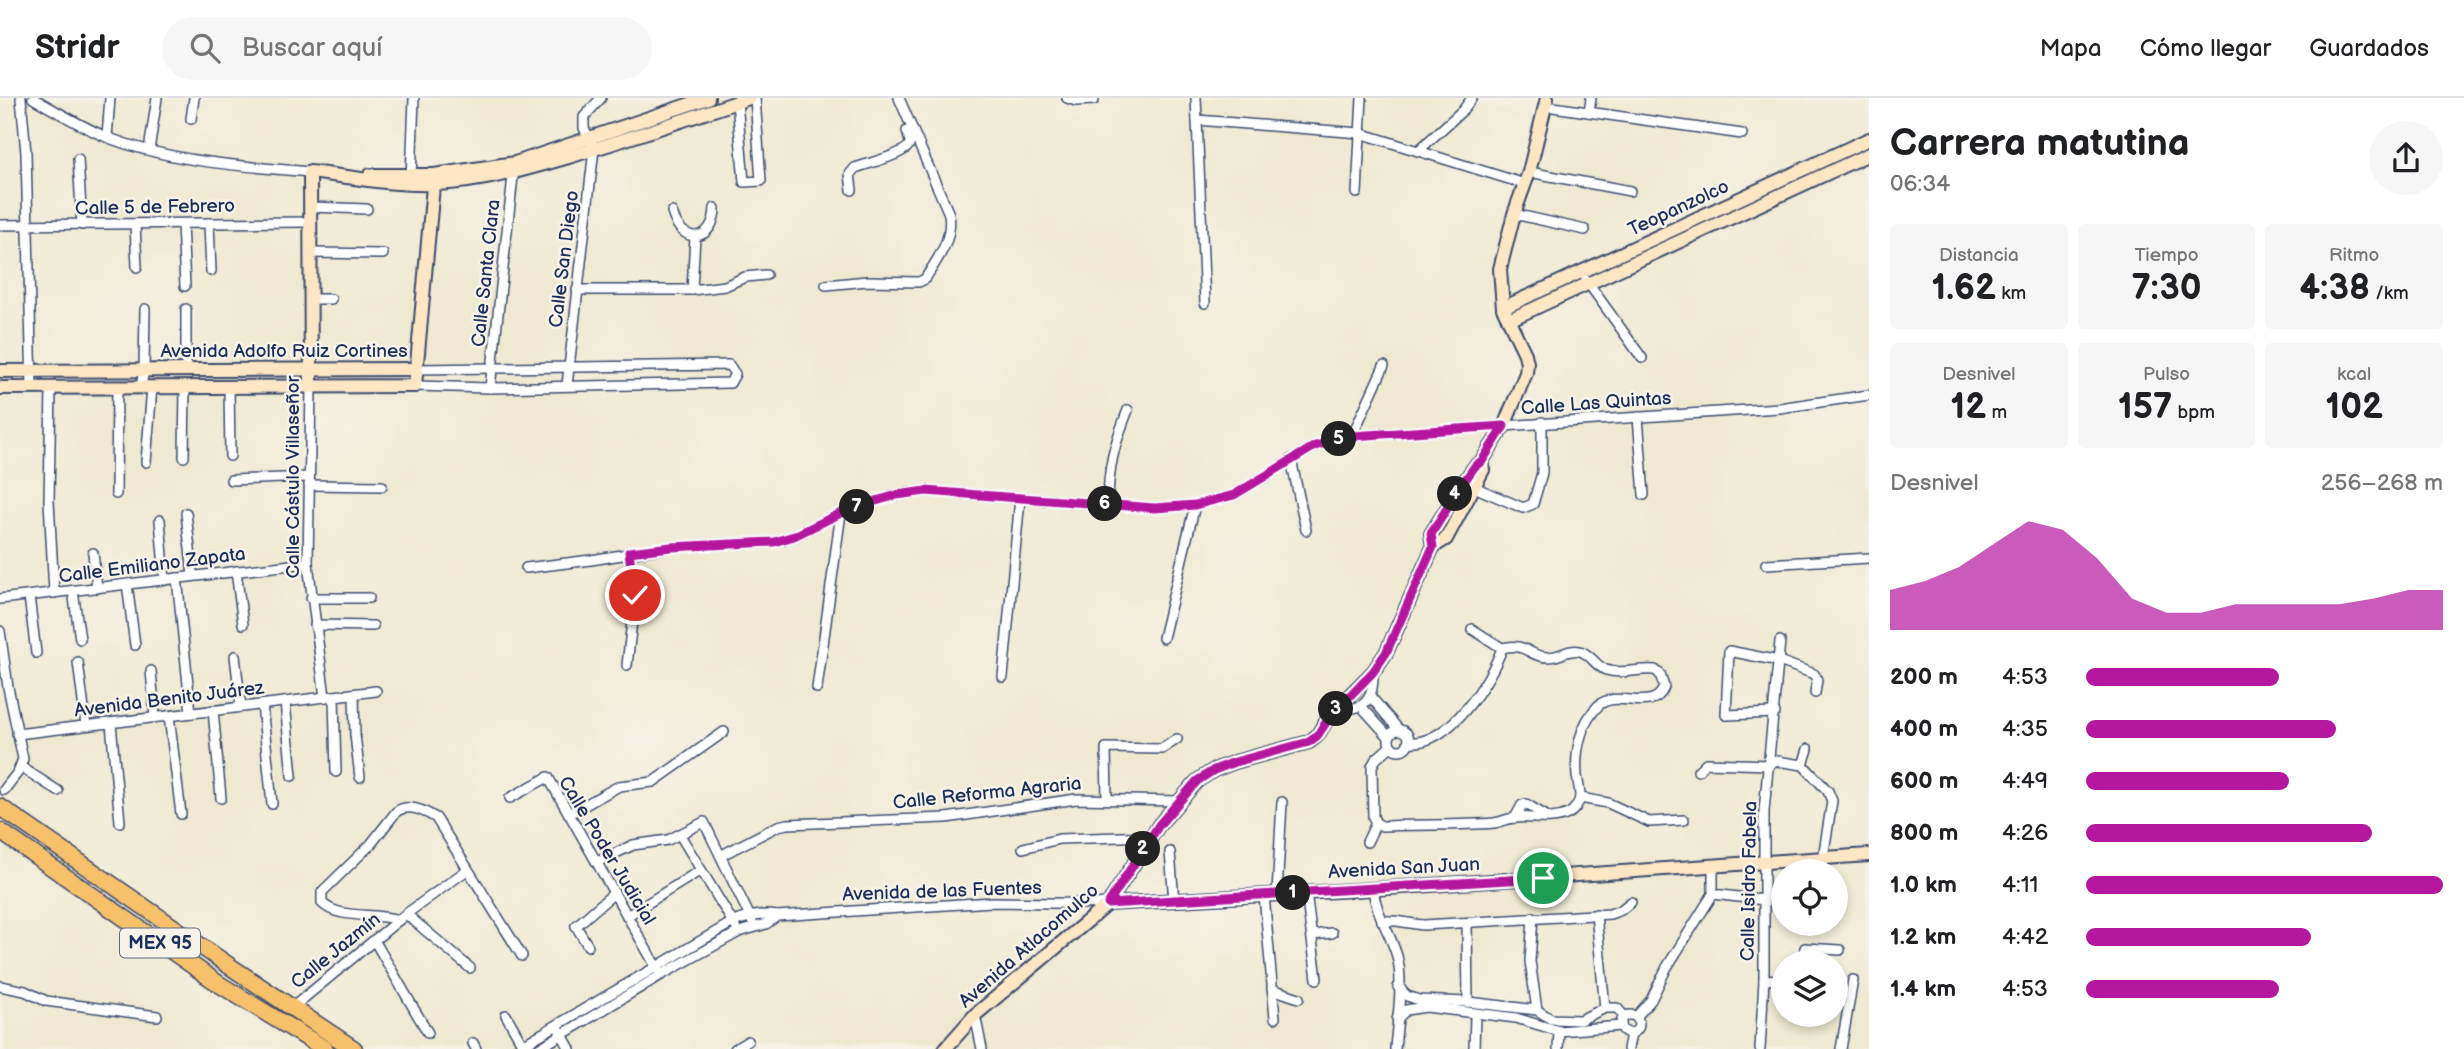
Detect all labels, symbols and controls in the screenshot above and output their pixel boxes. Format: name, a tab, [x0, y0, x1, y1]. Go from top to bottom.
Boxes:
search box	[162, 17, 652, 80]
text: Stridr	[35, 28, 120, 68]
icon: search	[186, 29, 224, 67]
text: Buscar aquí	[242, 33, 382, 64]
text: Mapa	[2040, 34, 2102, 63]
text: Cómo llegar	[2140, 34, 2271, 63]
text: Guardados	[2309, 34, 2429, 63]
text: Carrera matutina	[1890, 121, 2190, 166]
button: share	[2369, 121, 2443, 195]
text: 06:34	[1890, 170, 1950, 198]
street label: Teopanzolco	[1625, 175, 1733, 242]
street label: Calle San Diego	[545, 189, 584, 329]
street label: Calle 5 de Febrero	[75, 195, 235, 220]
street label: Calle Santa Clara	[467, 198, 506, 348]
text: Distancia	[1939, 244, 2019, 267]
text: Tiempo	[2135, 244, 2198, 267]
text: Ritmo	[2329, 244, 2379, 267]
text: 1.62	[1931, 267, 1996, 310]
text: 7:30	[2132, 267, 2201, 310]
text: 4:38	[2300, 267, 2370, 310]
text: km	[1996, 282, 2026, 305]
text: /km	[2370, 282, 2409, 305]
street label: Avenida Adolfo Ruiz Cortines	[160, 340, 408, 363]
text: Desnivel	[1942, 363, 2015, 386]
text: Pulso	[2143, 363, 2190, 386]
text: kcal	[2337, 363, 2371, 386]
street label: Calle Cástulo Villaseñor	[282, 374, 305, 578]
text: 12	[1951, 386, 1986, 429]
text: 157	[2118, 386, 2172, 429]
text: 102	[2325, 386, 2383, 429]
street label: Calle Las Quintas	[1520, 387, 1672, 420]
text: m	[1986, 401, 2007, 424]
text: bpm	[2172, 401, 2215, 424]
pin: 5	[1322, 422, 1356, 456]
text: 5	[1333, 427, 1344, 450]
text: Desnivel	[1890, 469, 1979, 497]
text: 256–268 m	[2321, 469, 2443, 497]
pin: 4	[1438, 476, 1472, 512]
text: 4	[1449, 482, 1460, 505]
pin: 6	[1088, 486, 1122, 522]
pin: 7	[840, 490, 874, 524]
text: 6	[1099, 492, 1110, 515]
text: 7	[851, 495, 862, 518]
street label: Calle Emiliano Zapata	[58, 543, 247, 588]
pin	[605, 565, 665, 625]
icon: check	[616, 576, 654, 614]
text: 200 m	[1890, 663, 1958, 691]
text: 4:53	[2002, 663, 2048, 691]
street label: Avenida Benito Juárez	[73, 676, 266, 723]
pin: 3	[1318, 692, 1354, 726]
text: 3	[1330, 697, 1341, 720]
text: 400 m	[1890, 715, 1958, 743]
text: 4:35	[2002, 715, 2048, 743]
text: 600 m	[1890, 767, 1958, 795]
text: 4:49	[2002, 767, 2048, 795]
street label: Calle Poder Judicial	[553, 772, 660, 929]
street label: Calle Reforma Agraria	[892, 772, 1083, 815]
street label: Calle Isidro Fabela	[1737, 801, 1762, 961]
text: 800 m	[1890, 819, 1958, 847]
text: 4:26	[2002, 819, 2048, 847]
pin: 2	[1126, 832, 1160, 866]
text: 2	[1137, 837, 1148, 860]
pin	[1513, 848, 1573, 908]
street label: Avenida San Juan	[1328, 853, 1481, 884]
icon: arrive	[1524, 859, 1562, 897]
map controls	[1771, 859, 1848, 1027]
button: locate	[1771, 859, 1848, 936]
text: 1.0 km	[1890, 871, 1957, 899]
text: 4:11	[2002, 871, 2038, 899]
pin: 1	[1276, 876, 1310, 910]
street label: Avenida de las Fuentes	[842, 877, 1042, 906]
street label: Avenida Atlacomulco	[954, 879, 1104, 1013]
text: 1	[1289, 881, 1297, 904]
street label: Calle Jazmín	[287, 908, 385, 994]
text: 1.2 km	[1890, 923, 1956, 951]
text: 4:42	[2002, 923, 2048, 951]
road number: MEX 95	[120, 928, 200, 958]
button: layers	[1771, 950, 1848, 1027]
text: 1.4 km	[1890, 975, 1956, 1003]
text: 4:53	[2002, 975, 2048, 1003]

